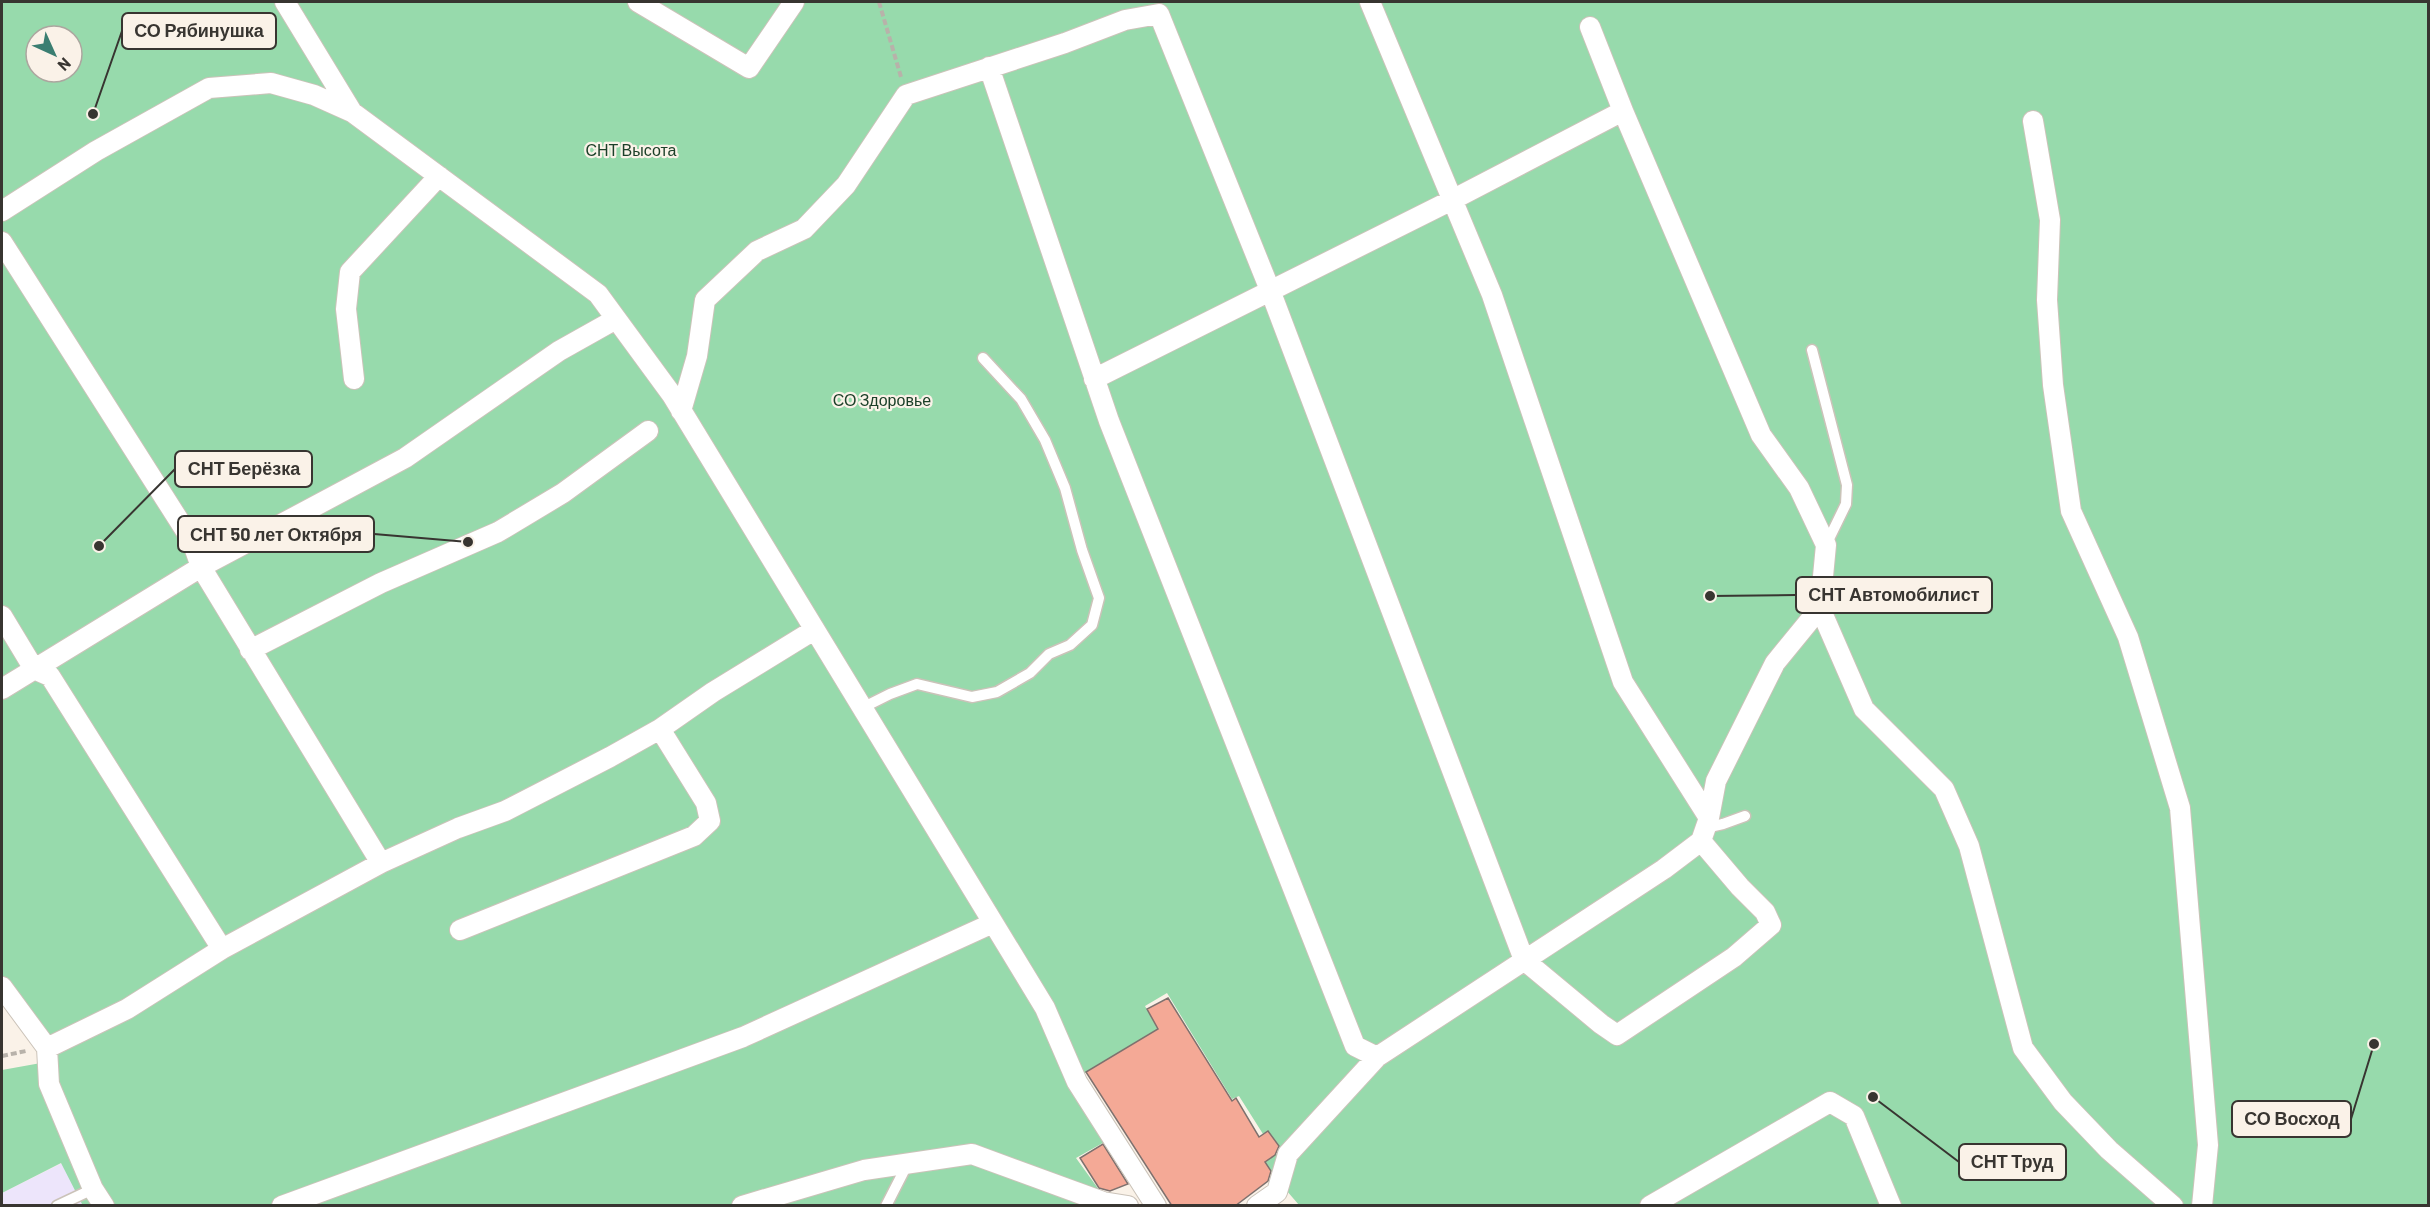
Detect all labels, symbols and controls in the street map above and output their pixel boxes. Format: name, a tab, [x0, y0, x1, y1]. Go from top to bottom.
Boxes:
callout: СО Рябинушка	[122, 13, 276, 49]
text: СО Рябинушка	[134, 19, 265, 41]
north arrow	[24, 24, 84, 84]
text: N	[54, 54, 75, 75]
park label: СНТ Высота	[585, 140, 677, 159]
park label: СО Здоровье	[833, 390, 931, 409]
callout: СНТ Берёзка	[175, 451, 312, 487]
text: СНТ Берёзка	[188, 457, 301, 479]
callout: СНТ 50 лет Октября	[178, 516, 374, 552]
text: СНТ 50 лет Октября	[190, 523, 362, 545]
callout: СНТ Автомобилист	[1796, 577, 1992, 613]
text: СНТ Автомобилист	[1808, 583, 1980, 605]
callout: СО Восход	[2232, 1101, 2351, 1137]
text: СО Восход	[2244, 1107, 2340, 1129]
callout: СНТ Труд	[1959, 1144, 2066, 1180]
text: СНТ Труд	[1971, 1150, 2054, 1172]

